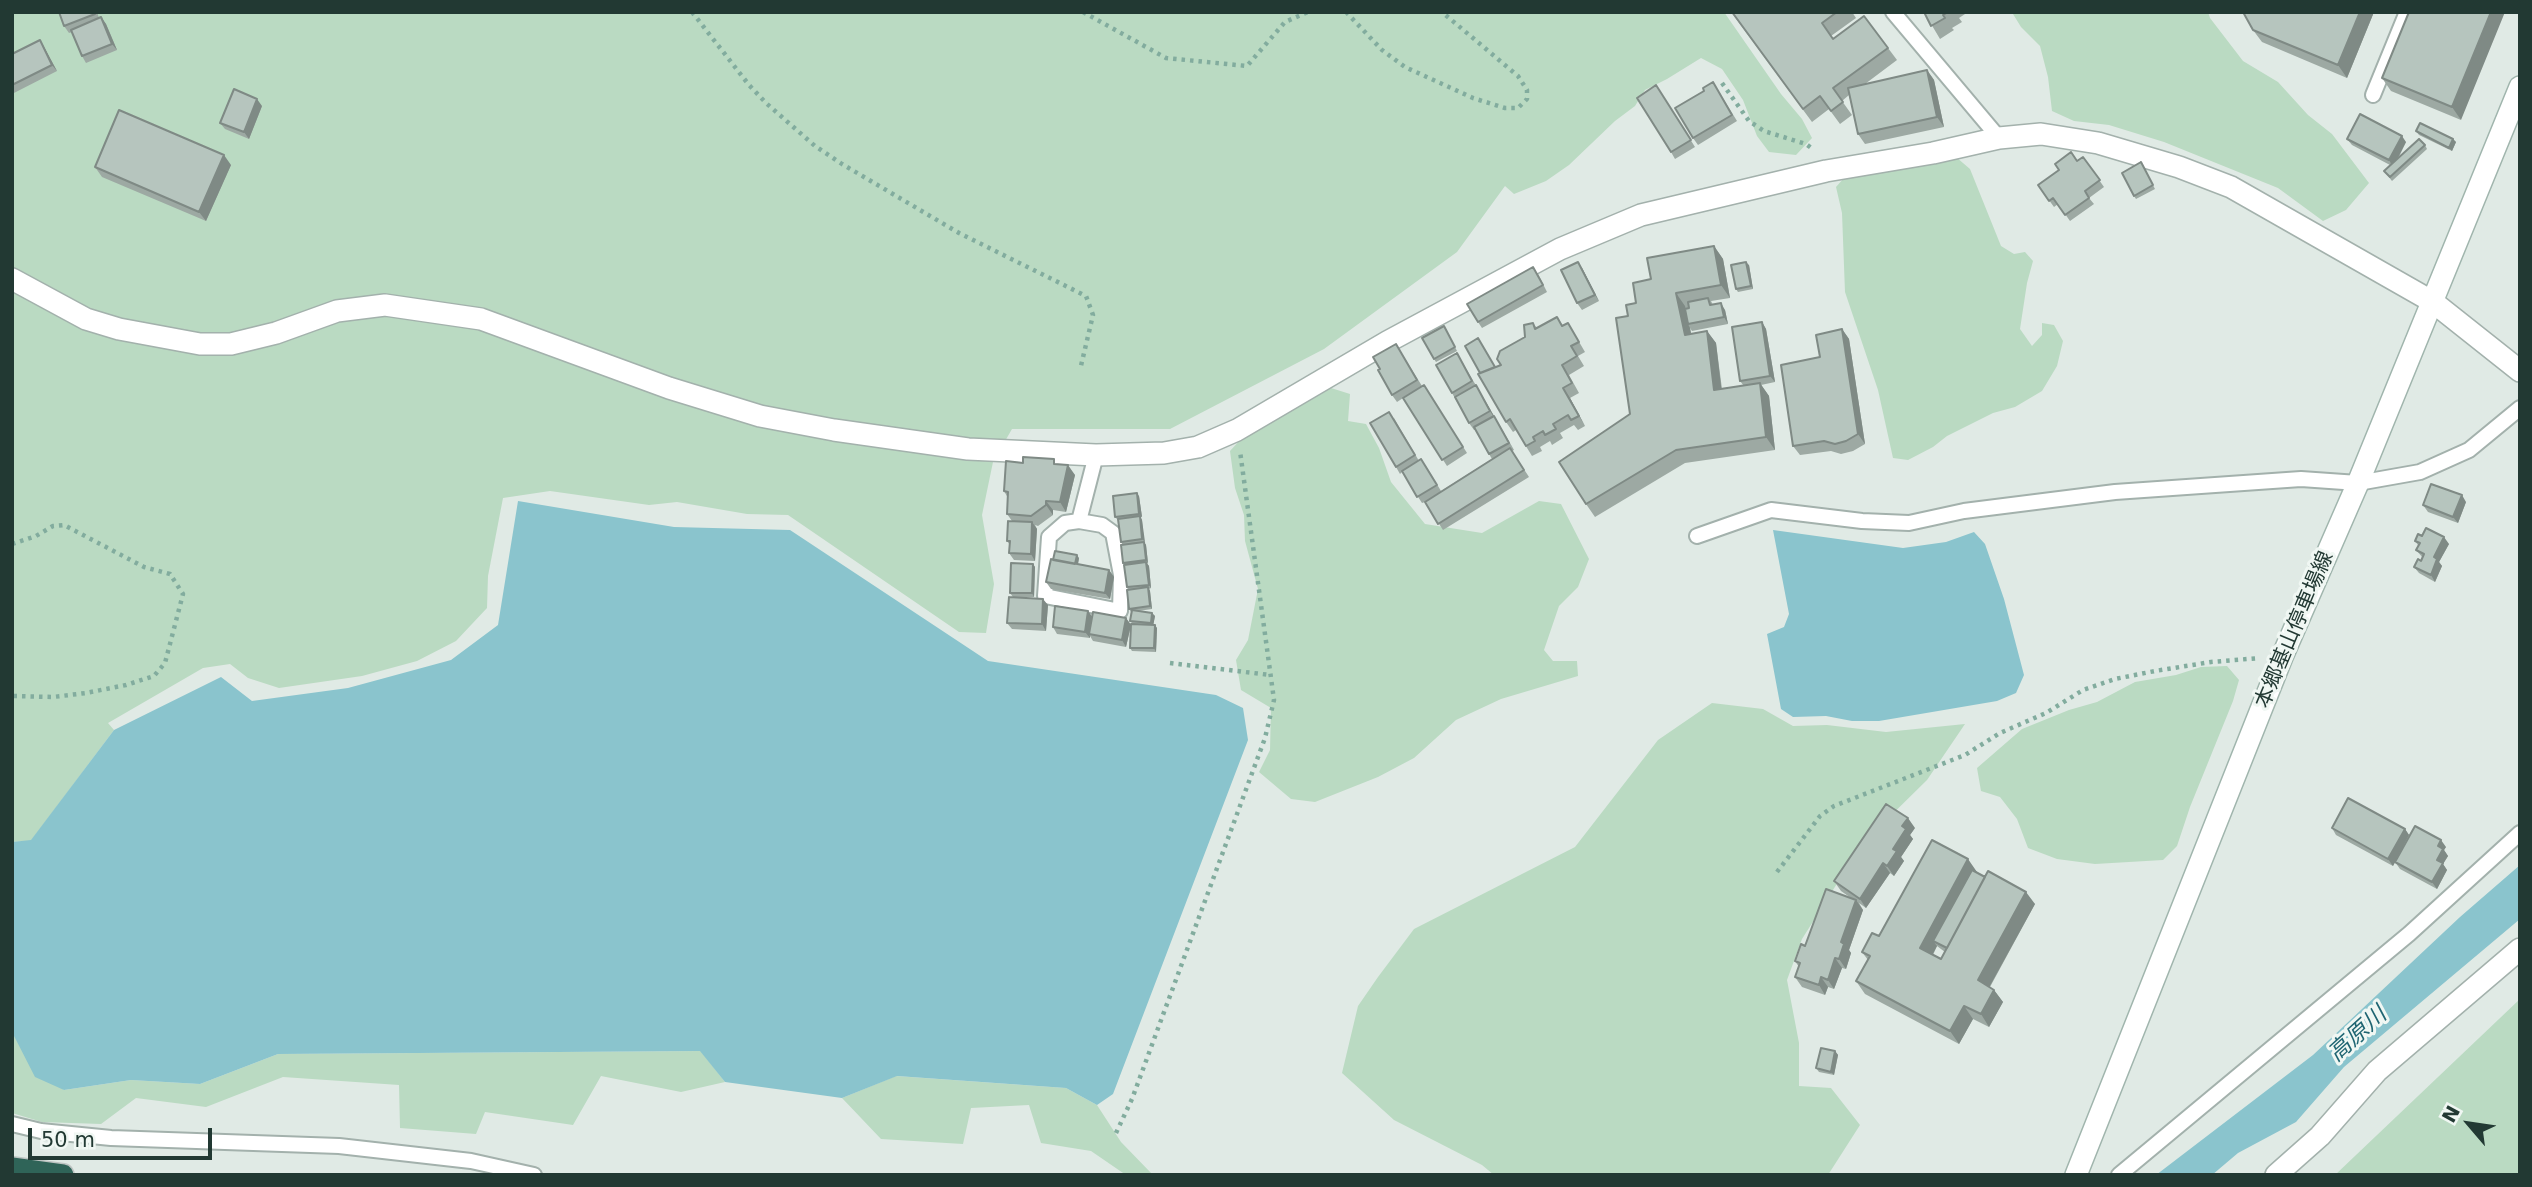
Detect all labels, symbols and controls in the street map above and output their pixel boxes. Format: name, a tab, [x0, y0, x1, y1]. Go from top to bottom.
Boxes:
street label: 本郷基山停車場線	[2251, 548, 2339, 712]
water label: 高原川	[2323, 1002, 2393, 1068]
north arrow	[2434, 1089, 2504, 1159]
text: N	[2437, 1102, 2464, 1126]
scale bar	[32, 1114, 215, 1158]
text: 50 m	[41, 1128, 95, 1152]

